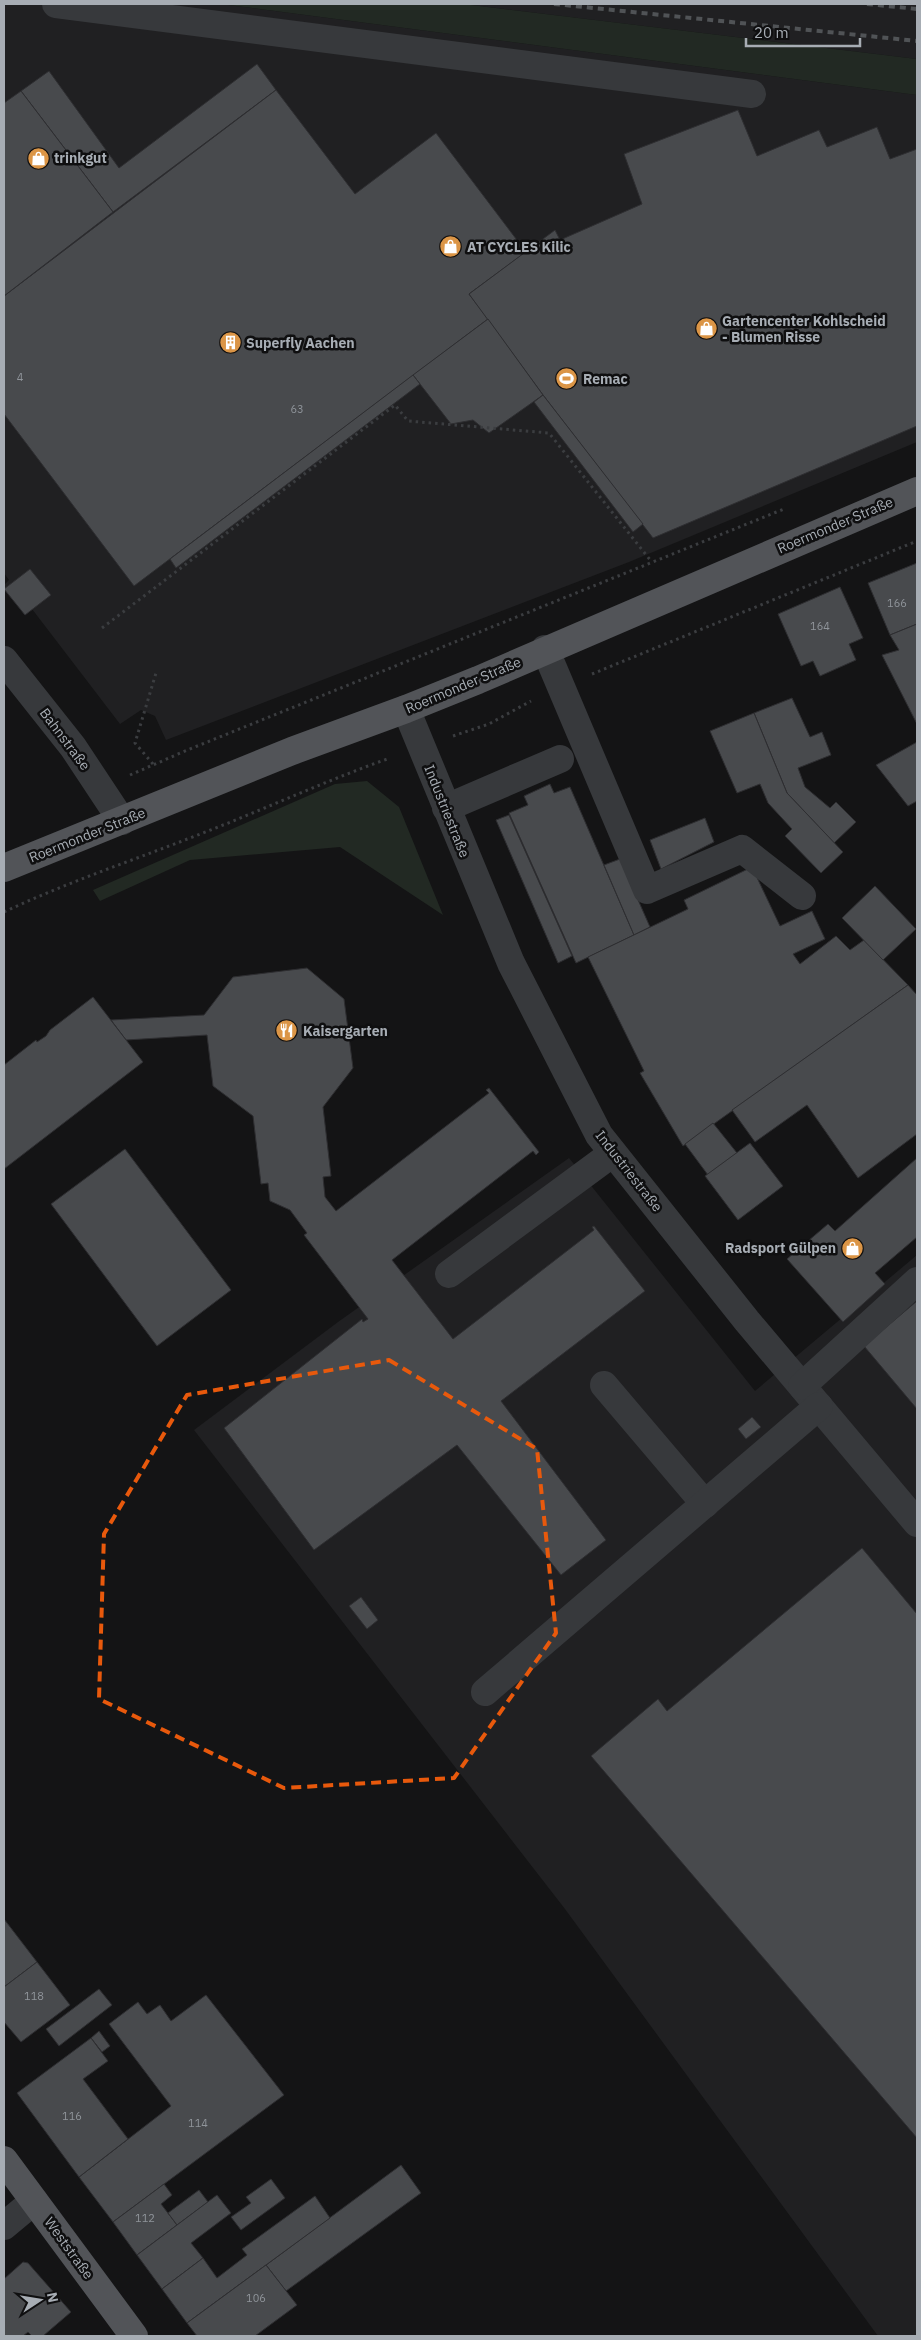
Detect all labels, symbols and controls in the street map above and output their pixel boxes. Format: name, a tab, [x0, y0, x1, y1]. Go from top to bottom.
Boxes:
scale bar	[746, 15, 860, 47]
text: 20 m	[754, 23, 789, 42]
shop icon: trinkgut	[26, 146, 50, 170]
place label: trinkgut	[54, 149, 107, 167]
shop icon: AT CYCLES Kilic	[439, 235, 463, 259]
place label: AT CYCLES Kilic	[467, 238, 571, 256]
place label: Gartencenter Kohlscheid - Blumen Risse	[722, 312, 886, 346]
shop icon: Gartencenter Kohlscheid - Blumen Risse	[694, 317, 718, 341]
building icon: Superfly Aachen	[218, 331, 242, 355]
place label: Superfly Aachen	[246, 334, 355, 352]
sports icon: Remac	[555, 367, 579, 391]
house number: 4	[17, 370, 24, 384]
place label: Remac	[583, 370, 628, 388]
house number: 63	[290, 402, 304, 416]
street label: Roermonder Straße	[774, 492, 896, 557]
house number: 166	[887, 596, 907, 610]
house number: 164	[810, 619, 830, 633]
street label: Roermonder Straße	[402, 652, 524, 717]
street label: Bahnstraße	[36, 704, 94, 774]
street label: Industriestraße	[420, 762, 474, 860]
street label: Roermonder Straße	[26, 803, 148, 867]
restaurant icon: Kaisergarten	[275, 1019, 299, 1043]
place label: Kaisergarten	[303, 1022, 388, 1040]
street label: Industriestraße	[592, 1127, 667, 1216]
shop icon: Radsport Gülpen	[840, 1236, 864, 1260]
place label: Radsport Gülpen	[725, 1239, 836, 1257]
house number: 118	[24, 1989, 44, 2003]
house number: 116	[62, 2109, 82, 2123]
house number: 114	[188, 2116, 208, 2130]
house number: 112	[135, 2211, 155, 2225]
street label: Weststraße	[40, 2213, 98, 2283]
north arrow	[15, 2275, 65, 2325]
text: N	[43, 2290, 63, 2304]
house number: 106	[246, 2291, 266, 2305]

